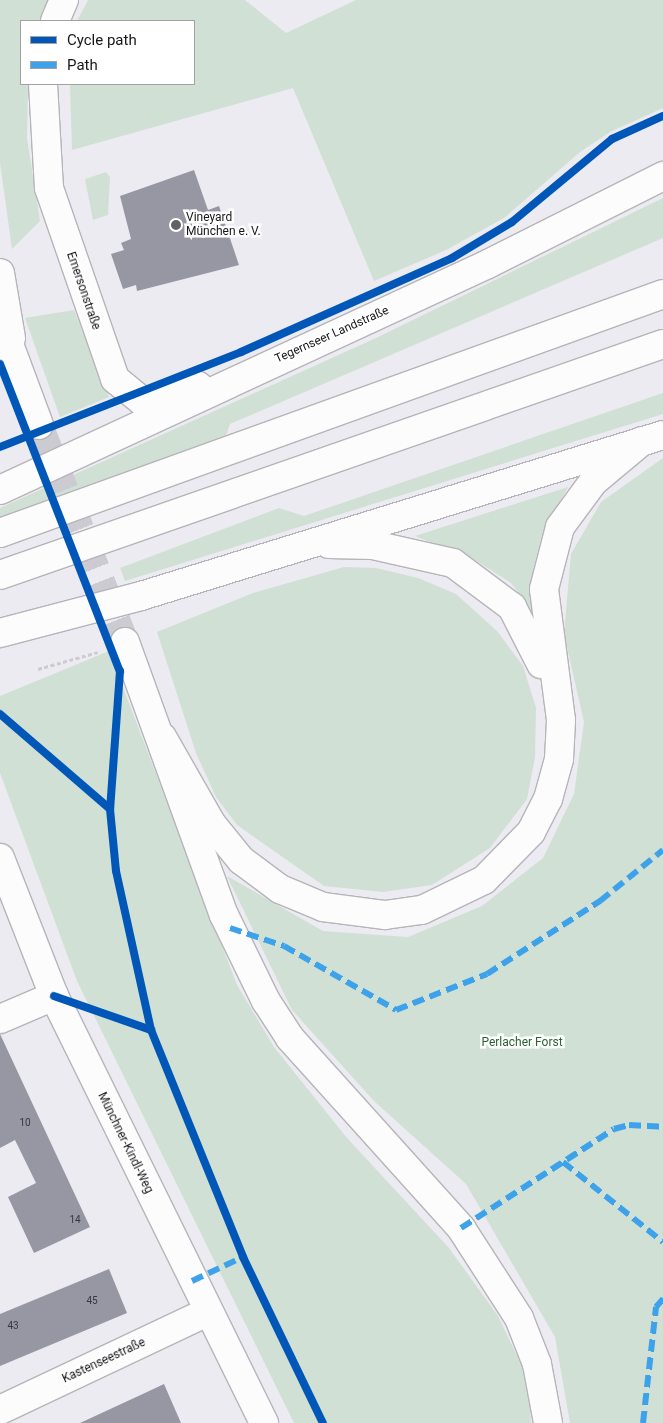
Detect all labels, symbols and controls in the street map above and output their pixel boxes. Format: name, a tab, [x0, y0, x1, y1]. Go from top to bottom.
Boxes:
legend	[20, 20, 195, 85]
text: Cycle path	[67, 31, 137, 49]
text: Path	[67, 56, 98, 74]
place label: Vineyard München e. V.	[186, 211, 261, 239]
marker: Vineyard München e. V.	[170, 219, 182, 231]
street label: Emersonstraße	[63, 250, 103, 332]
street label: Tegernseer Landstraße	[273, 303, 391, 367]
park label: Perlacher Forst	[481, 1036, 563, 1050]
street label: Münchner-Kindl-Weg	[94, 1090, 156, 1196]
house number: 10	[19, 1117, 31, 1129]
house number: 14	[69, 1214, 81, 1226]
house number: 45	[86, 1295, 98, 1307]
house number: 43	[7, 1320, 19, 1332]
street label: Kastenseestraße	[60, 1335, 148, 1387]

